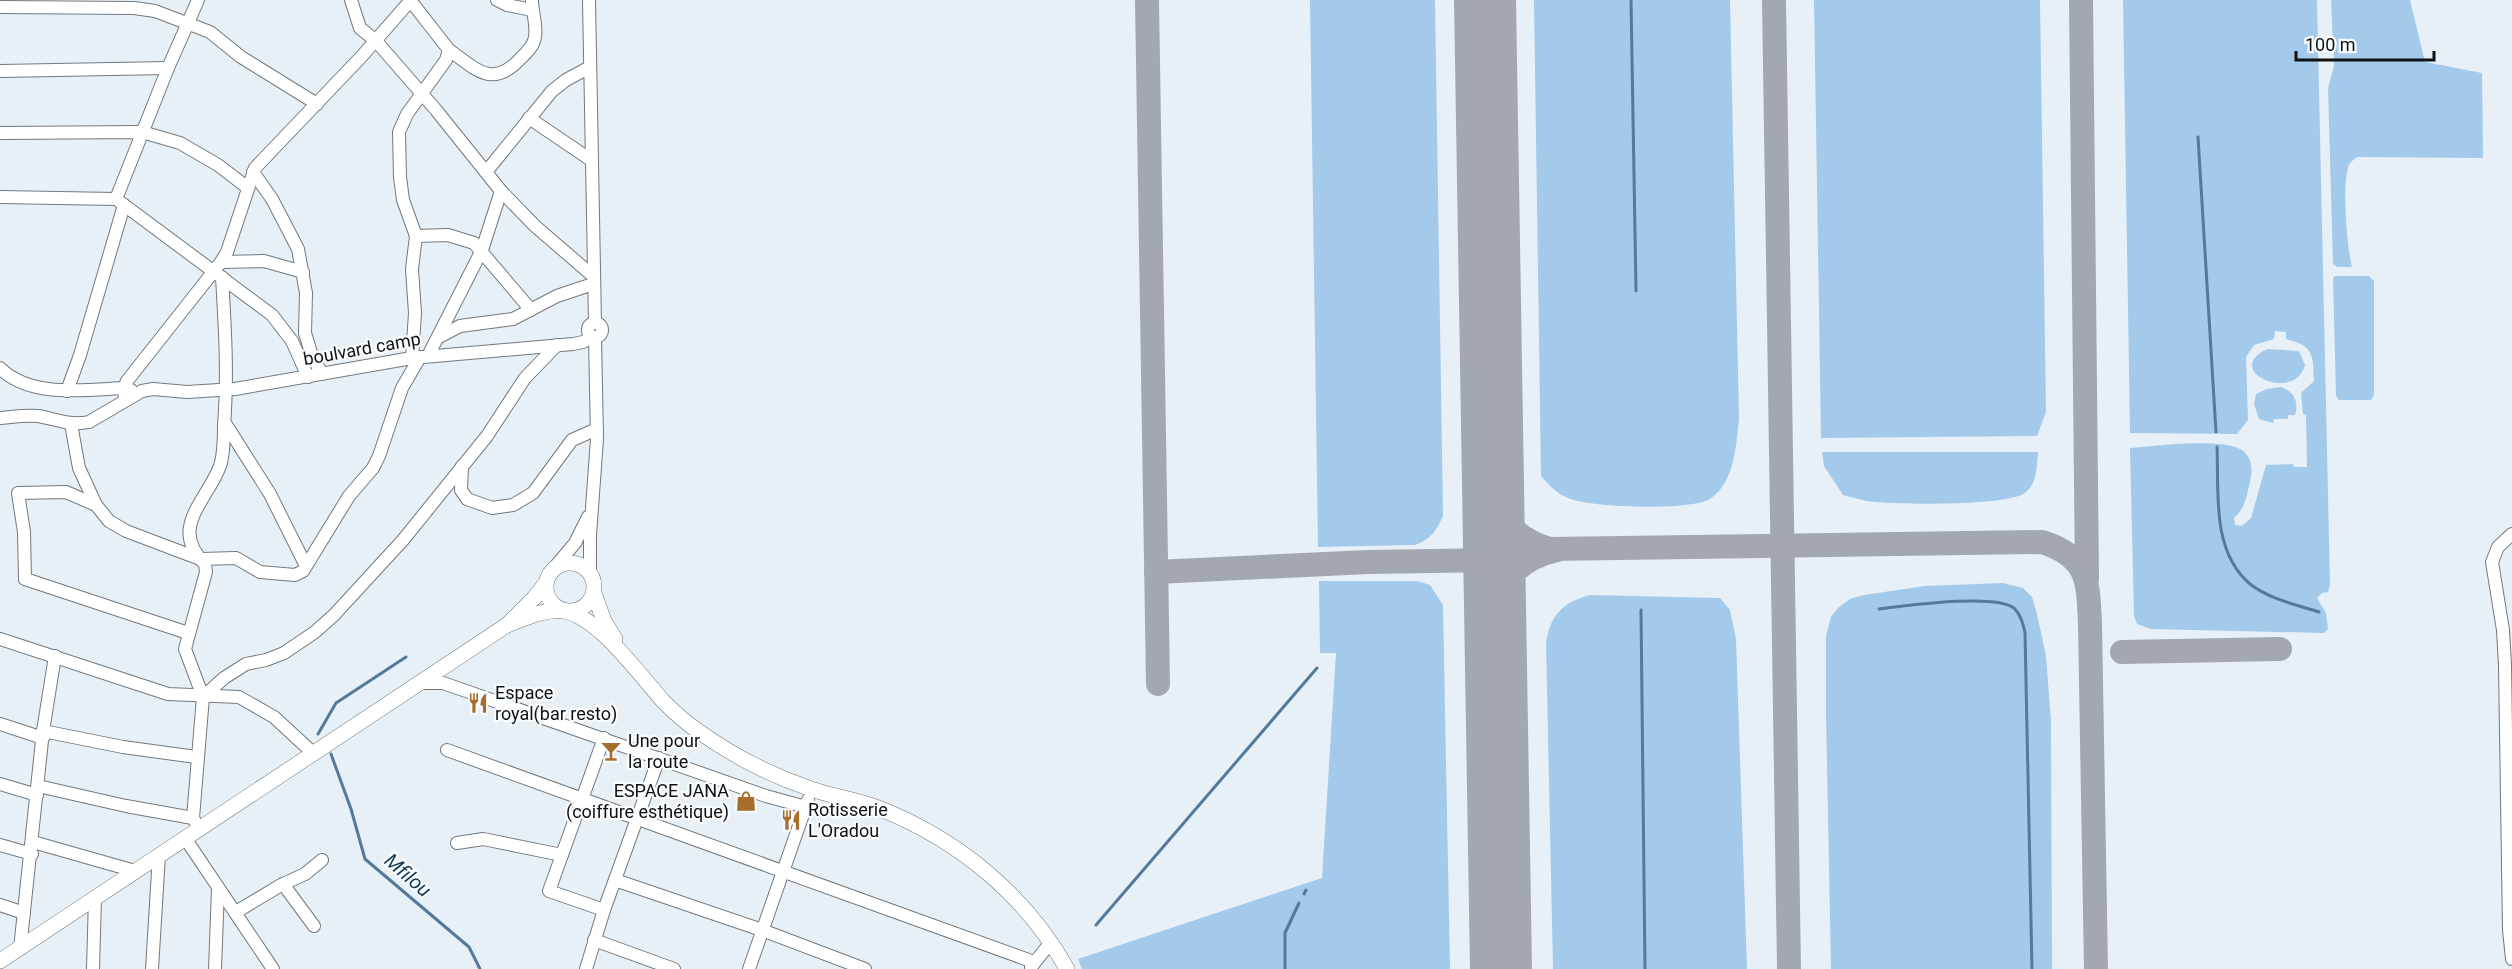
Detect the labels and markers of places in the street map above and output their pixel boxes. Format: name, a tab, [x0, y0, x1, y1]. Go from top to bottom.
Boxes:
place label: Espace royal(bar resto)	[495, 682, 617, 725]
restaurant icon: Espace royal(bar resto)	[466, 691, 490, 715]
place label: Une pour la route	[628, 730, 700, 772]
bar icon: Une pour la route	[599, 739, 623, 763]
place label: ESPACE JANA (coiffure esthétique)	[566, 780, 729, 823]
shop icon: ESPACE JANA (coiffure esthétique)	[734, 789, 758, 813]
place label: Rotisserie L'Oradou	[808, 799, 888, 841]
restaurant icon: Rotisserie L'Oradou	[779, 808, 803, 832]

